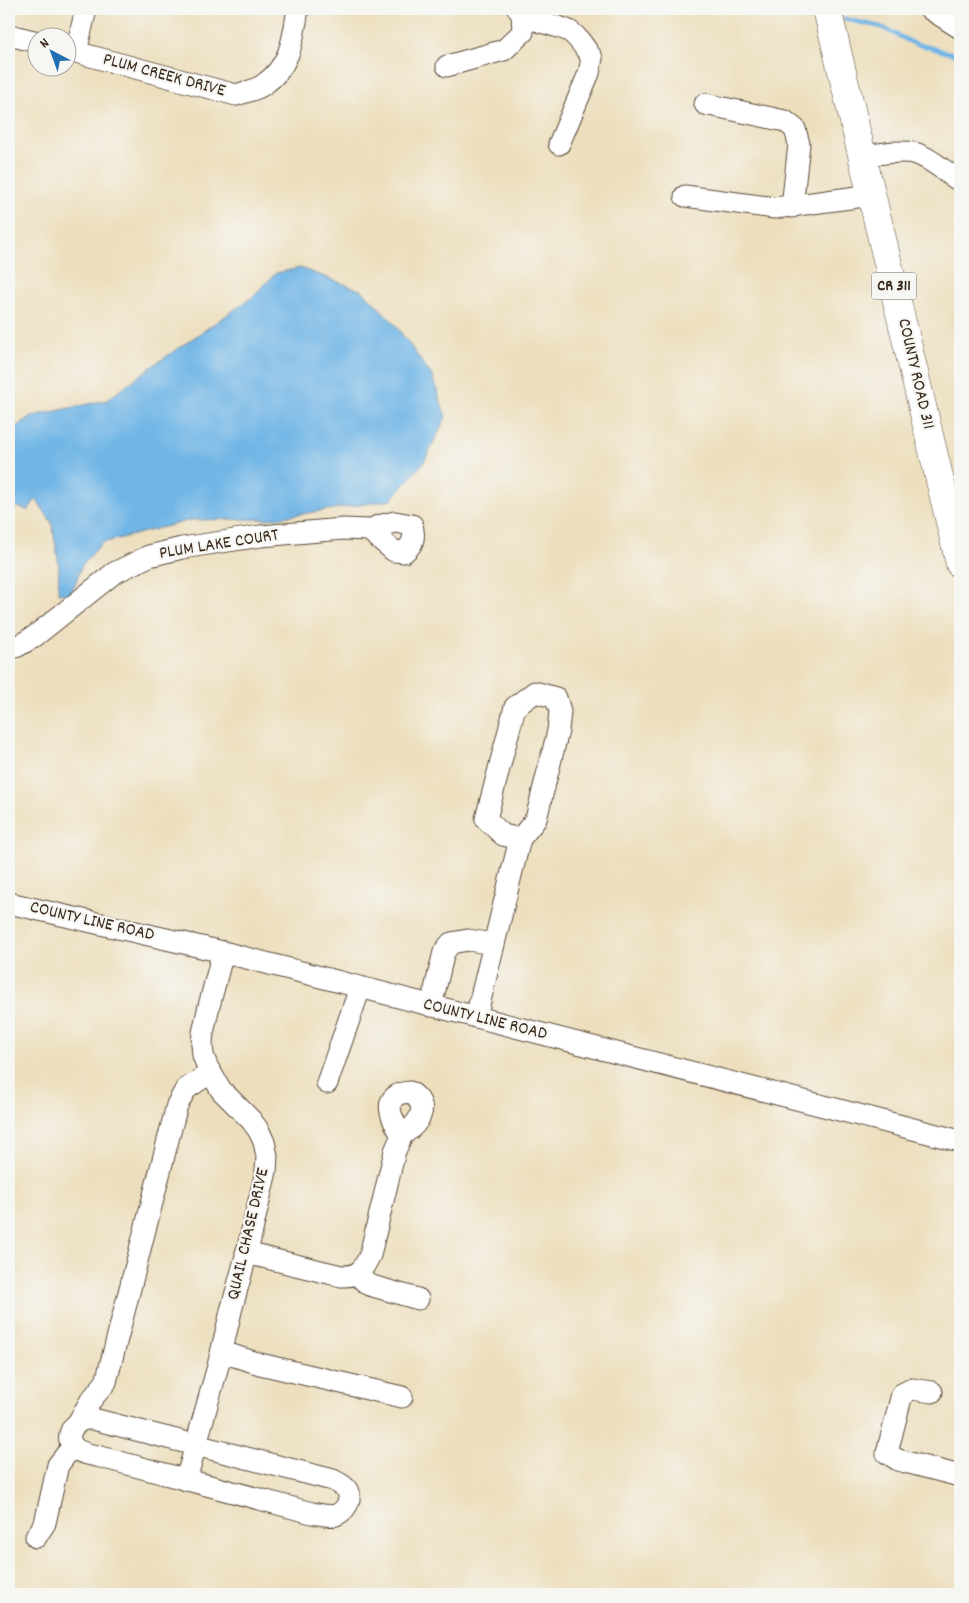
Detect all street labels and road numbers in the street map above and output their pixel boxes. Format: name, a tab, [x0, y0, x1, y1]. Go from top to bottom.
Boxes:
street label: PLUM CREEK DRIVE	[100, 48, 228, 104]
road number: CR 311	[872, 272, 916, 300]
street label: COUNTY ROAD 311	[890, 316, 940, 432]
street label: PLUM LAKE COURT	[158, 523, 280, 567]
street label: COUNTY LINE ROAD	[27, 896, 157, 948]
street label: COUNTY LINE ROAD	[420, 993, 550, 1047]
street label: QUAIL CHASE DRIVE	[222, 1166, 276, 1302]

